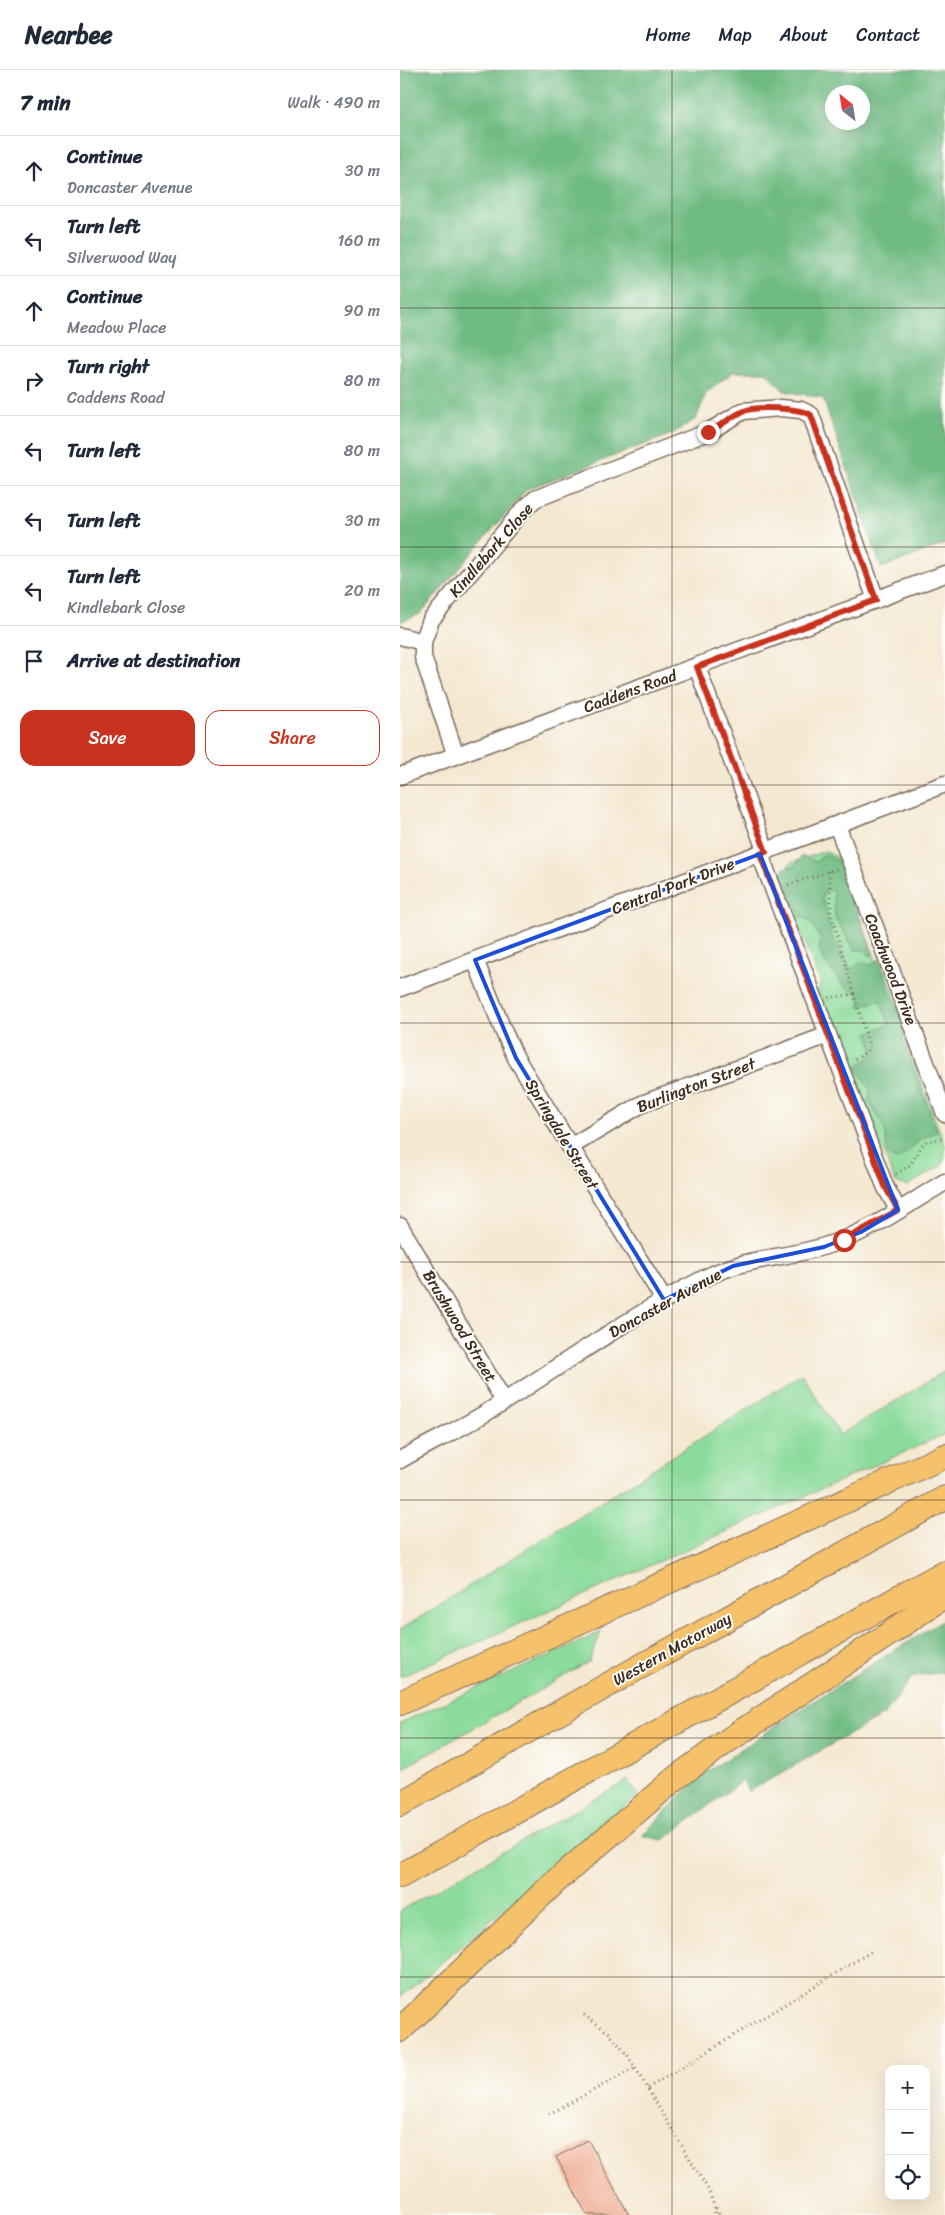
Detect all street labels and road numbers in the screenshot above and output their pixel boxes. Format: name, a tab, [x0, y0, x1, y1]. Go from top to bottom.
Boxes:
street label: Kindlebark Close	[441, 496, 541, 604]
street label: Caddens Road	[579, 660, 682, 721]
street label: Central Park Drive	[607, 849, 739, 923]
street label: Coachwood Drive	[856, 909, 926, 1030]
street label: Burlington Street	[632, 1049, 760, 1121]
street label: Springdale Street	[517, 1073, 607, 1196]
street label: Doncaster Avenue	[603, 1260, 727, 1346]
street label: Brushwood Street	[415, 1264, 505, 1388]
street label: Western Motorway	[607, 1604, 738, 1694]

